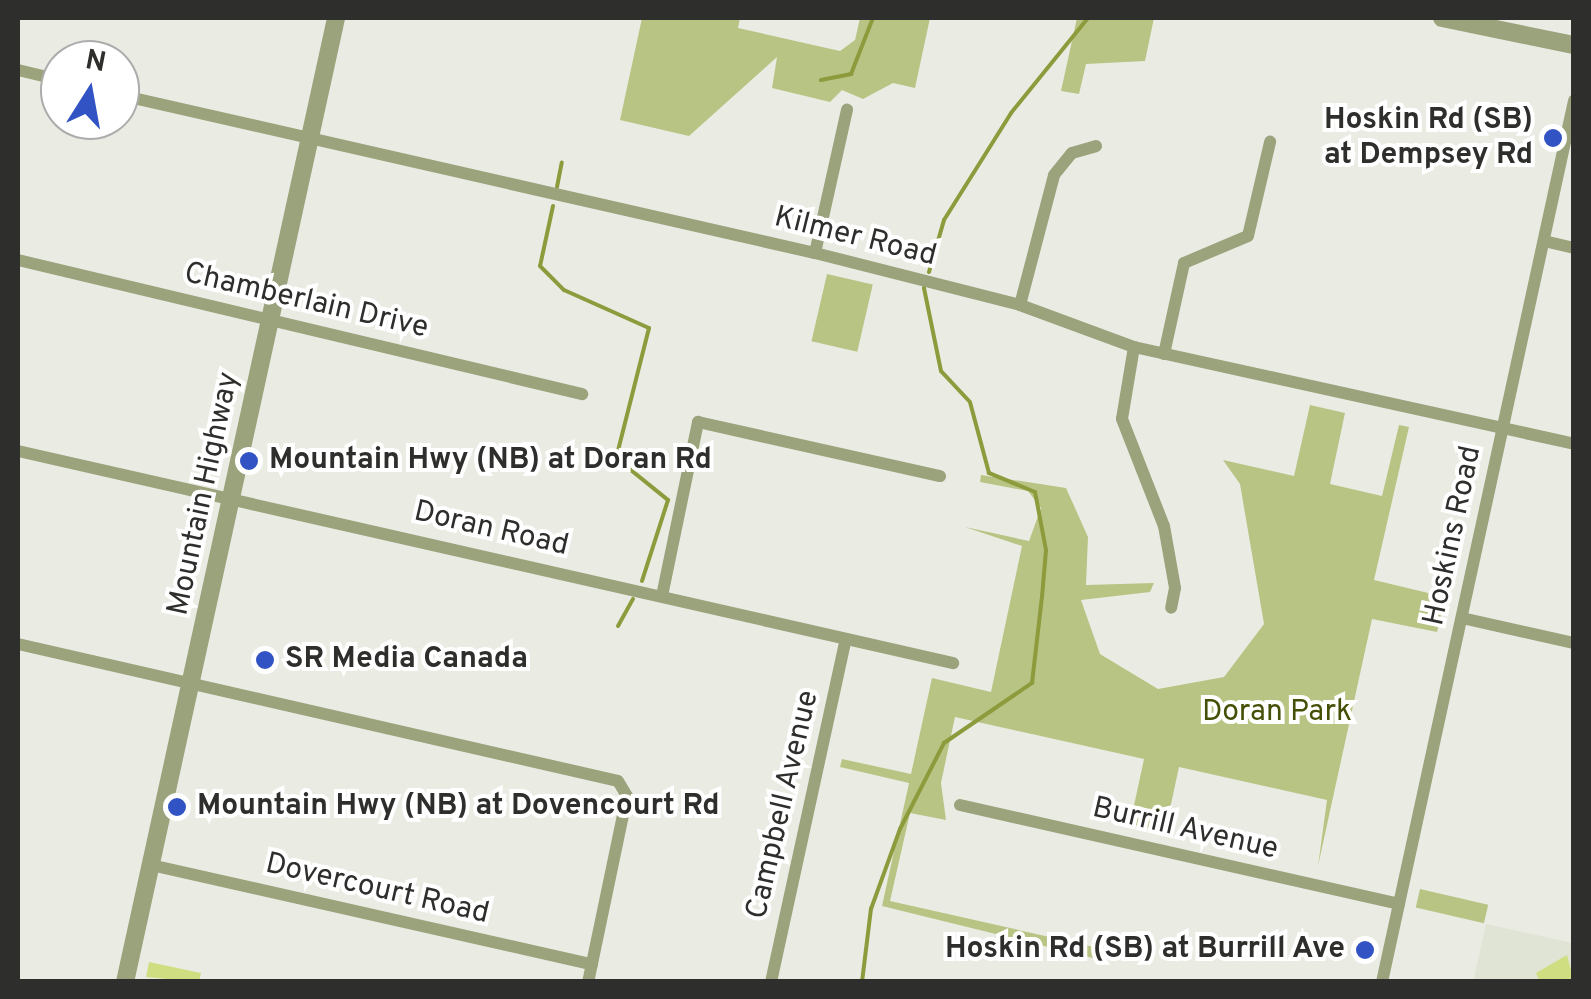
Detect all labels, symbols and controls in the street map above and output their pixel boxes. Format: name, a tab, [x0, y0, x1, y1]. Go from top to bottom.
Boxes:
north arrow	[40, 40, 140, 140]
text: N	[82, 43, 109, 82]
place label: Hoskin Rd (SB) at Dempsey Rd	[1324, 103, 1533, 174]
marker: Hoskin Rd (SB) at Dempsey Rd	[1542, 127, 1564, 149]
street label: Kilmer Road	[770, 200, 940, 276]
street label: Chamberlain Drive	[180, 256, 432, 348]
street label: Mountain Highway	[162, 369, 248, 619]
place label: Mountain Hwy (NB) at Doran Rd	[269, 443, 712, 479]
street label: Hoskins Road	[1417, 443, 1491, 629]
marker: Mountain Hwy (NB) at Doran Rd	[238, 450, 260, 472]
street label: Doran Road	[410, 495, 572, 565]
place label: SR Media Canada	[285, 642, 528, 678]
marker: SR Media Canada	[254, 649, 276, 671]
street label: Campbell Avenue	[740, 687, 828, 923]
park label: Doran Park	[1202, 695, 1352, 731]
place label: Mountain Hwy (NB) at Dovencourt Rd	[197, 789, 719, 825]
street label: Burrill Avenue	[1088, 791, 1282, 869]
marker: Mountain Hwy (NB) at Dovencourt Rd	[166, 796, 188, 818]
street label: Dovercourt Road	[262, 847, 492, 933]
place label: Hoskin Rd (SB) at Burrill Ave	[944, 932, 1345, 968]
marker: Hoskin Rd (SB) at Burrill Ave	[1354, 939, 1376, 961]

